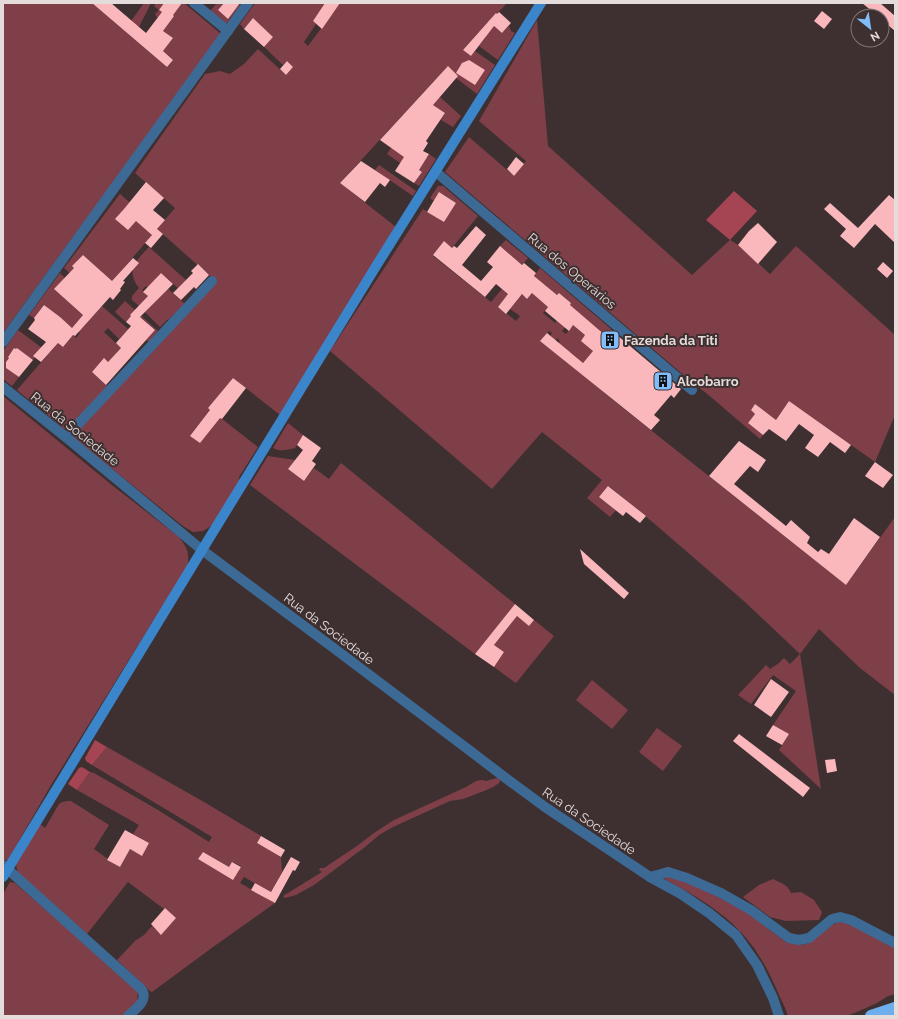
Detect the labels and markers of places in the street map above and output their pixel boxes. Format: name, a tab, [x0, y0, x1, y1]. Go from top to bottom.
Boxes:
building icon: Fazenda da Titi	[599, 329, 621, 351]
place label: Fazenda da Titi	[624, 333, 718, 348]
building icon: Alcobarro	[652, 370, 674, 392]
place label: Alcobarro	[677, 374, 739, 389]

